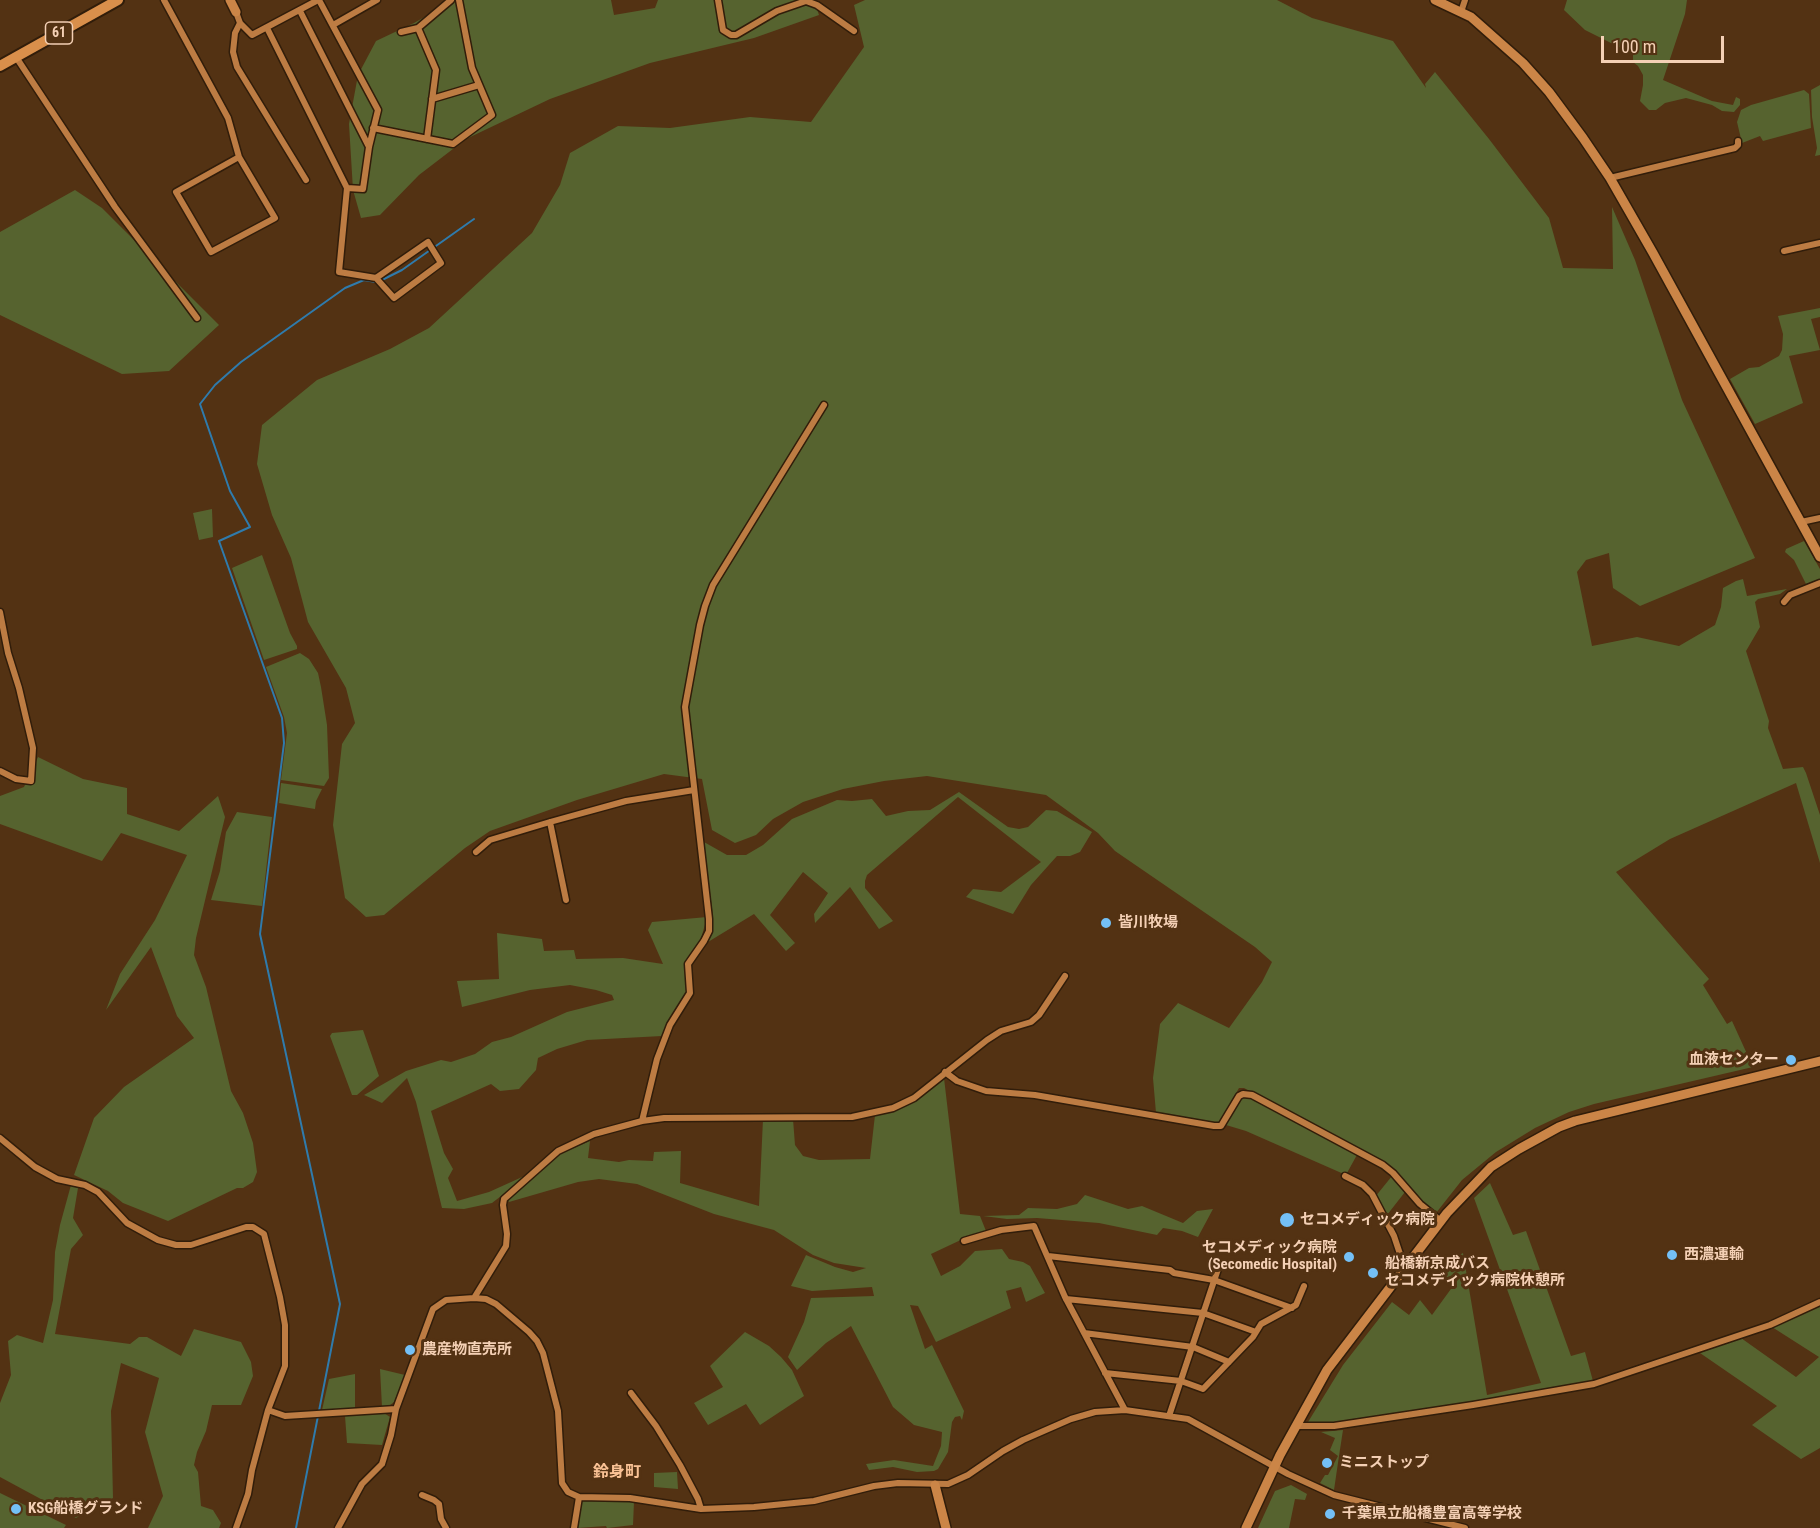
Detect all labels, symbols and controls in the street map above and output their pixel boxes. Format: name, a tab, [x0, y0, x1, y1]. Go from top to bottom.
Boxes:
road number: 61	[46, 22, 72, 44]
scale bar	[1604, 24, 1727, 62]
text: 100 m	[1612, 36, 1656, 57]
place label: 皆川牧場	[1118, 914, 1178, 932]
marker: 皆川牧場	[1099, 916, 1113, 930]
place label: 血液センター	[1689, 1051, 1779, 1069]
marker: 血液センター	[1784, 1053, 1798, 1067]
marker: セコメディック病院	[1278, 1211, 1296, 1229]
place label: セコメディック病院	[1300, 1211, 1435, 1229]
place label: セコメディック病院 (Secomedic Hospital)	[1202, 1239, 1337, 1274]
place label: 西濃運輸	[1684, 1246, 1744, 1264]
marker: 西濃運輸	[1665, 1248, 1679, 1262]
marker: セコメディック病院 (Secomedic Hospital)	[1342, 1250, 1356, 1264]
place label: 船橋新京成バス セコメディック病院休憩所	[1385, 1255, 1565, 1290]
marker: 船橋新京成バス セコメディック病院休憩所	[1366, 1266, 1380, 1280]
place label: 農産物直売所	[422, 1341, 512, 1359]
marker: 農産物直売所	[403, 1343, 417, 1357]
place label: ミニストップ	[1339, 1454, 1429, 1472]
marker: ミニストップ	[1320, 1456, 1334, 1470]
district label: 鈴身町	[593, 1463, 641, 1483]
place label: KSG船橋グランド	[28, 1500, 143, 1518]
marker: KSG船橋グランド	[9, 1502, 23, 1516]
place label: 千葉県立船橋豊富高等学校	[1342, 1505, 1522, 1523]
marker: 千葉県立船橋豊富高等学校	[1323, 1507, 1337, 1521]

